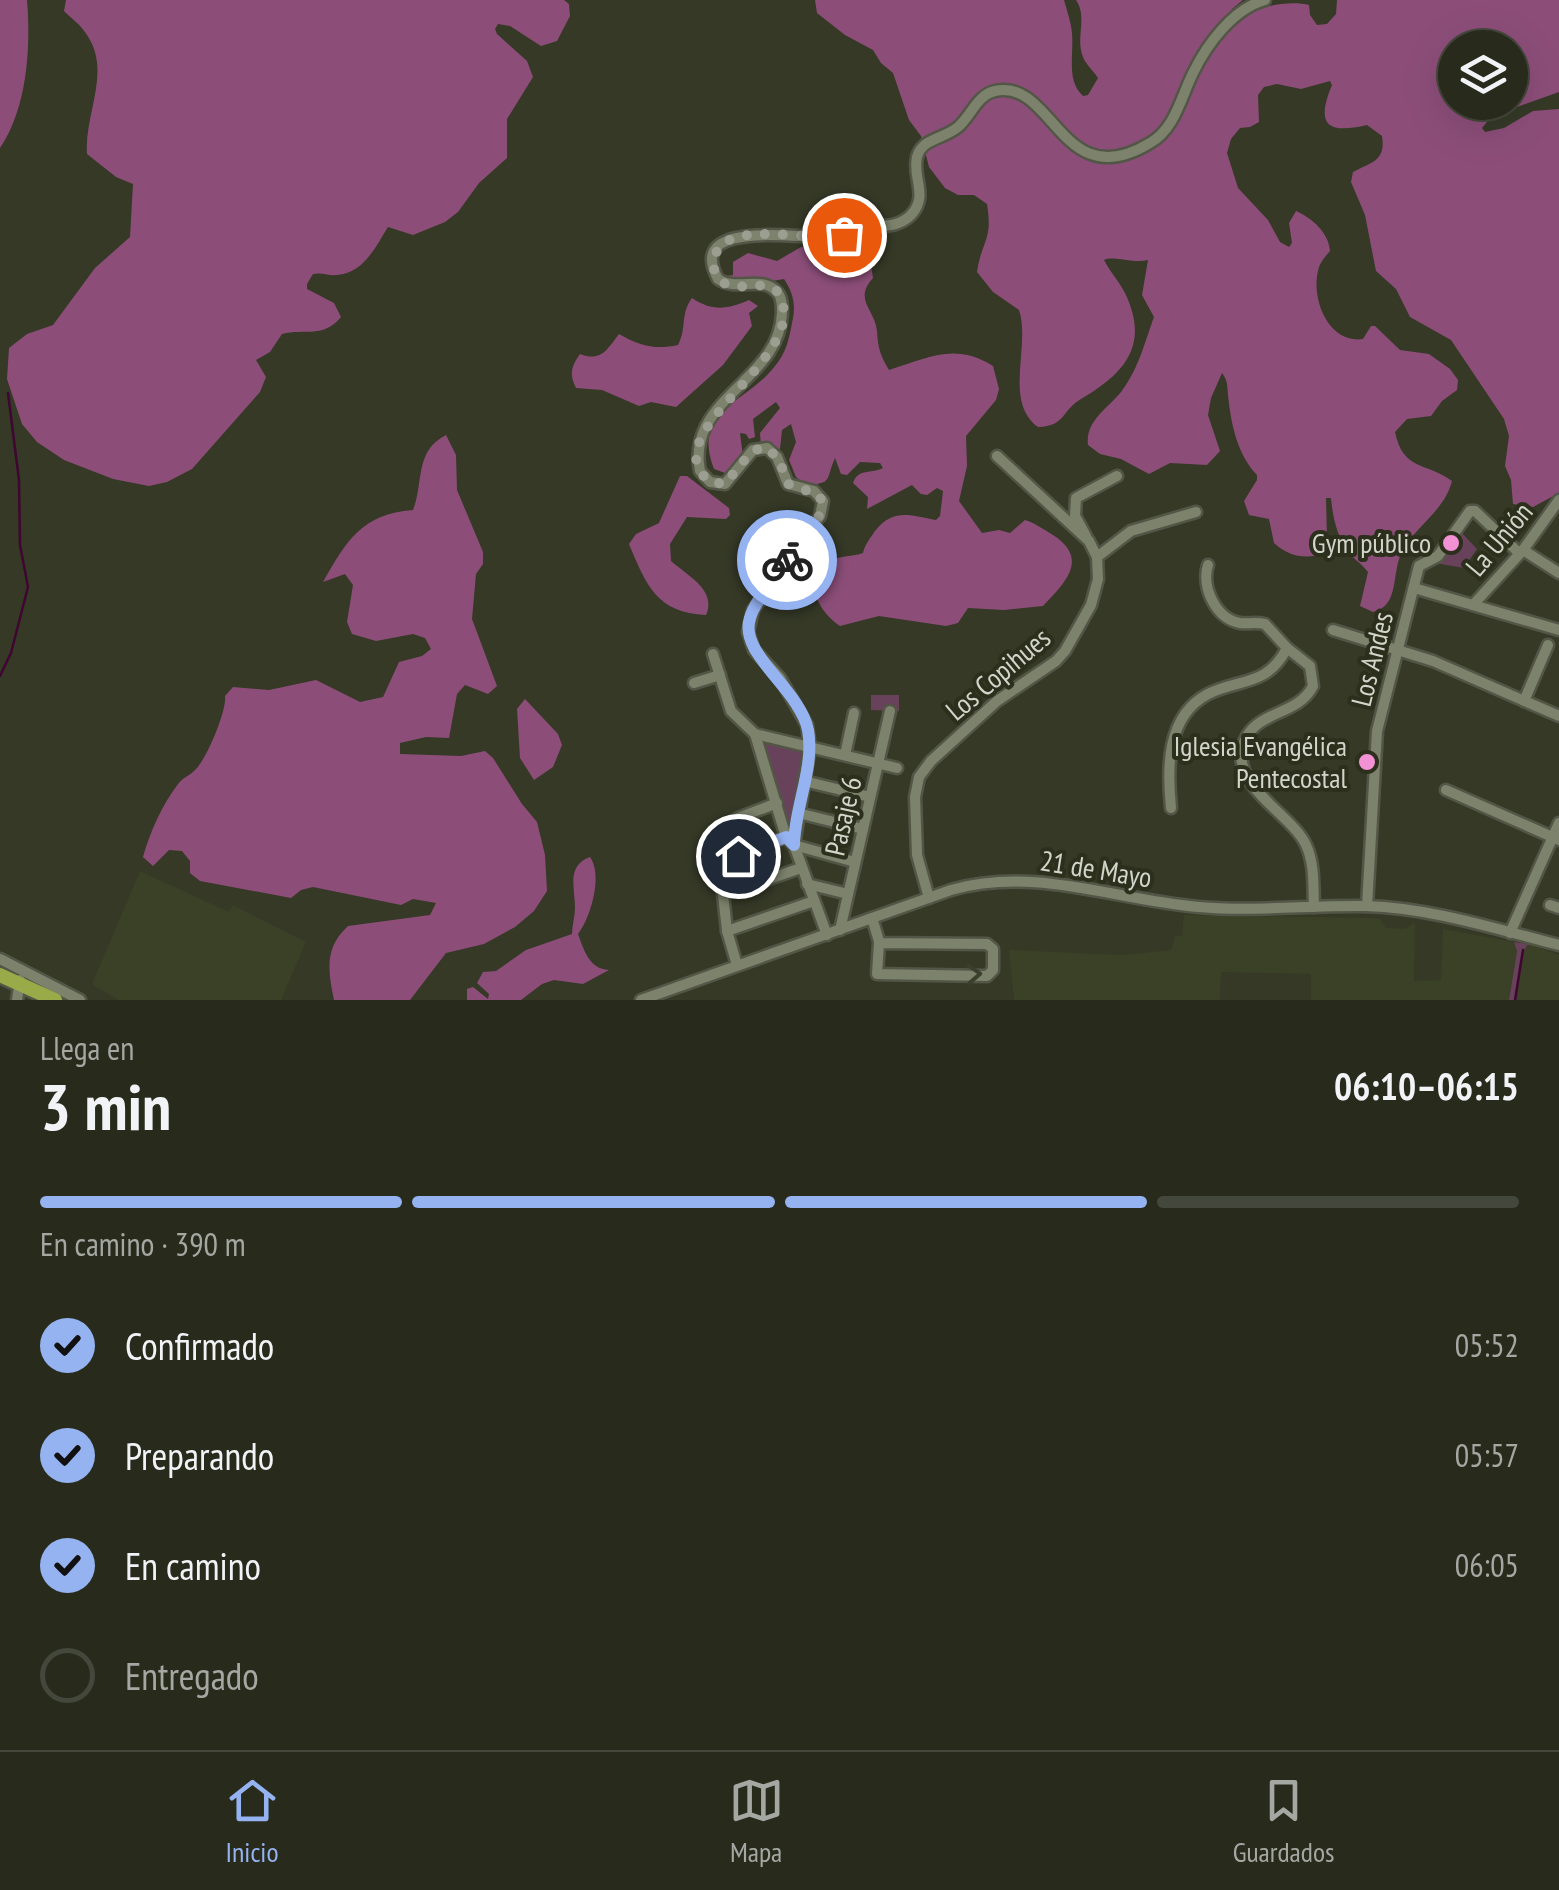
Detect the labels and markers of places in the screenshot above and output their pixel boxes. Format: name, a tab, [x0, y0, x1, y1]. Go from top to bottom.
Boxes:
pin	[802, 193, 887, 278]
place label: Gym público	[1312, 524, 1431, 561]
marker: Gym público	[1440, 532, 1462, 554]
place label: Iglesia Evangélica Pentecostal	[1174, 727, 1347, 796]
marker: Iglesia Evangélica Pentecostal	[1356, 751, 1378, 773]
pin	[696, 814, 781, 899]

